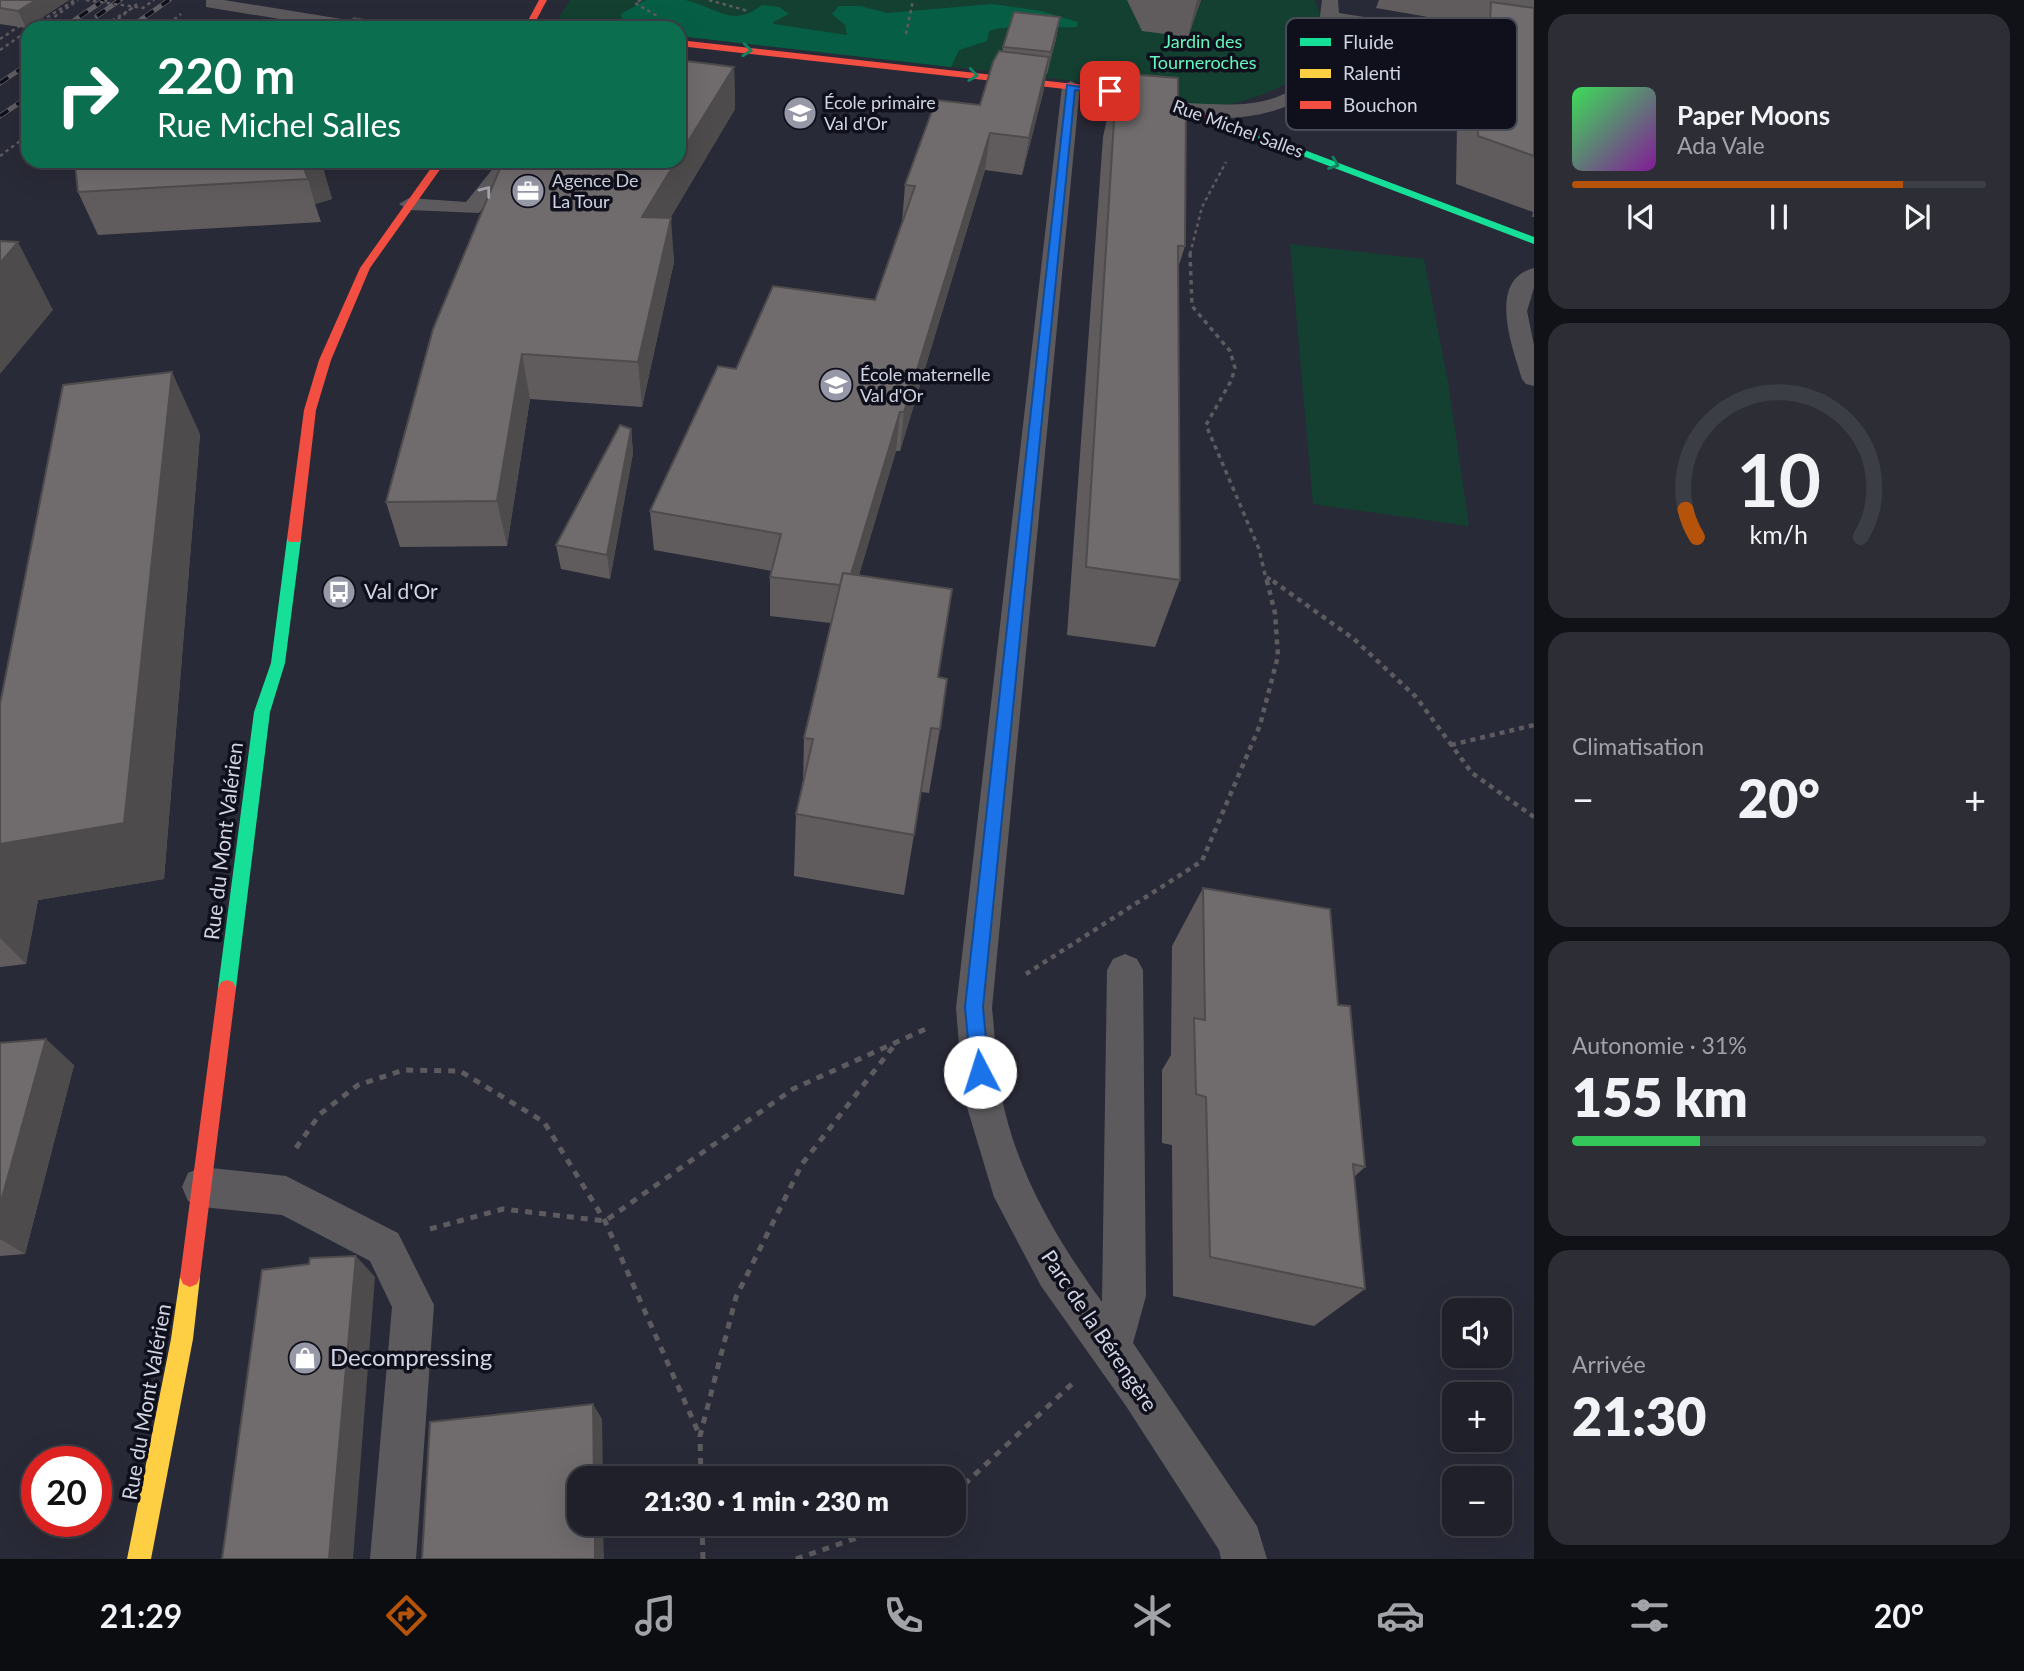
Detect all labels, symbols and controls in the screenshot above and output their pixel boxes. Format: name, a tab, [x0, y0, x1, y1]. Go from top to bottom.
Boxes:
legend	[1286, 18, 1517, 130]
park label: Jardin des Tourneroches	[1149, 30, 1257, 73]
text: Fluide	[1343, 30, 1394, 53]
one-way arrow	[741, 42, 753, 57]
text: 220 m	[157, 46, 295, 104]
icon: right	[42, 49, 133, 140]
pin	[1080, 61, 1140, 121]
text: Ralenti	[1343, 61, 1401, 84]
one-way arrow	[968, 67, 979, 82]
icon: arrive	[1091, 72, 1129, 110]
place label: École primaire Val d'Or	[824, 91, 936, 134]
text: Bouchon	[1343, 93, 1418, 116]
school or university icon: École primaire Val d'Or	[781, 94, 819, 132]
street label: Rue Michel Salles	[1170, 94, 1307, 162]
text: Paper Moons	[1677, 99, 1830, 131]
text: Rue Michel Salles	[157, 105, 401, 144]
text: Ada Vale	[1677, 131, 1765, 159]
one-way arrow	[1328, 156, 1340, 170]
place label: Agence De La Tour	[552, 169, 639, 212]
office icon: Agence De La Tour	[509, 172, 547, 210]
one-way arrow	[478, 186, 491, 199]
icon: previous	[1622, 198, 1660, 236]
icon: pause	[1760, 198, 1798, 236]
icon: next	[1898, 198, 1936, 236]
place label: École maternelle Val d'Or	[860, 363, 991, 406]
school or university icon: École maternelle Val d'Or	[817, 366, 855, 404]
text: 10	[1737, 435, 1821, 523]
text: km/h	[1750, 518, 1808, 548]
bus stop icon: Val d'Or	[320, 573, 358, 611]
place label: Val d'Or	[364, 578, 438, 603]
text: Climatisation	[1572, 732, 1704, 760]
street label: Rue du Mont Valérien	[198, 740, 247, 941]
text: 20°	[1738, 767, 1820, 829]
text: −	[1572, 776, 1594, 822]
text: +	[1964, 776, 1986, 822]
text: Autonomie · 31%	[1572, 1031, 1747, 1059]
position arrow	[943, 1035, 1017, 1109]
text: 155 km	[1572, 1066, 1748, 1128]
street label: Parc de la Bérengère	[1037, 1245, 1163, 1415]
map controls	[1442, 1298, 1512, 1536]
button: sound	[1442, 1298, 1512, 1368]
street label: Rue du Mont Valérien	[116, 1301, 175, 1502]
shop icon: Decompressing	[286, 1339, 324, 1377]
place label: Decompressing	[330, 1342, 492, 1371]
text: Arrivée	[1572, 1350, 1646, 1378]
button: +	[1442, 1382, 1512, 1452]
text: 21:30	[1572, 1385, 1706, 1447]
speed limit sign: 20	[21, 1446, 112, 1537]
button: −	[1442, 1466, 1512, 1536]
text: 21:30 · 1 min · 230 m	[644, 1485, 889, 1517]
icon: directions	[382, 1591, 431, 1640]
icon: music	[631, 1591, 680, 1640]
icon: phone	[879, 1591, 928, 1640]
icon: climate	[1128, 1591, 1177, 1640]
icon: car	[1376, 1591, 1425, 1640]
icon: filters	[1625, 1591, 1674, 1640]
text: 21:29	[100, 1596, 182, 1635]
text: 20°	[1874, 1596, 1924, 1635]

